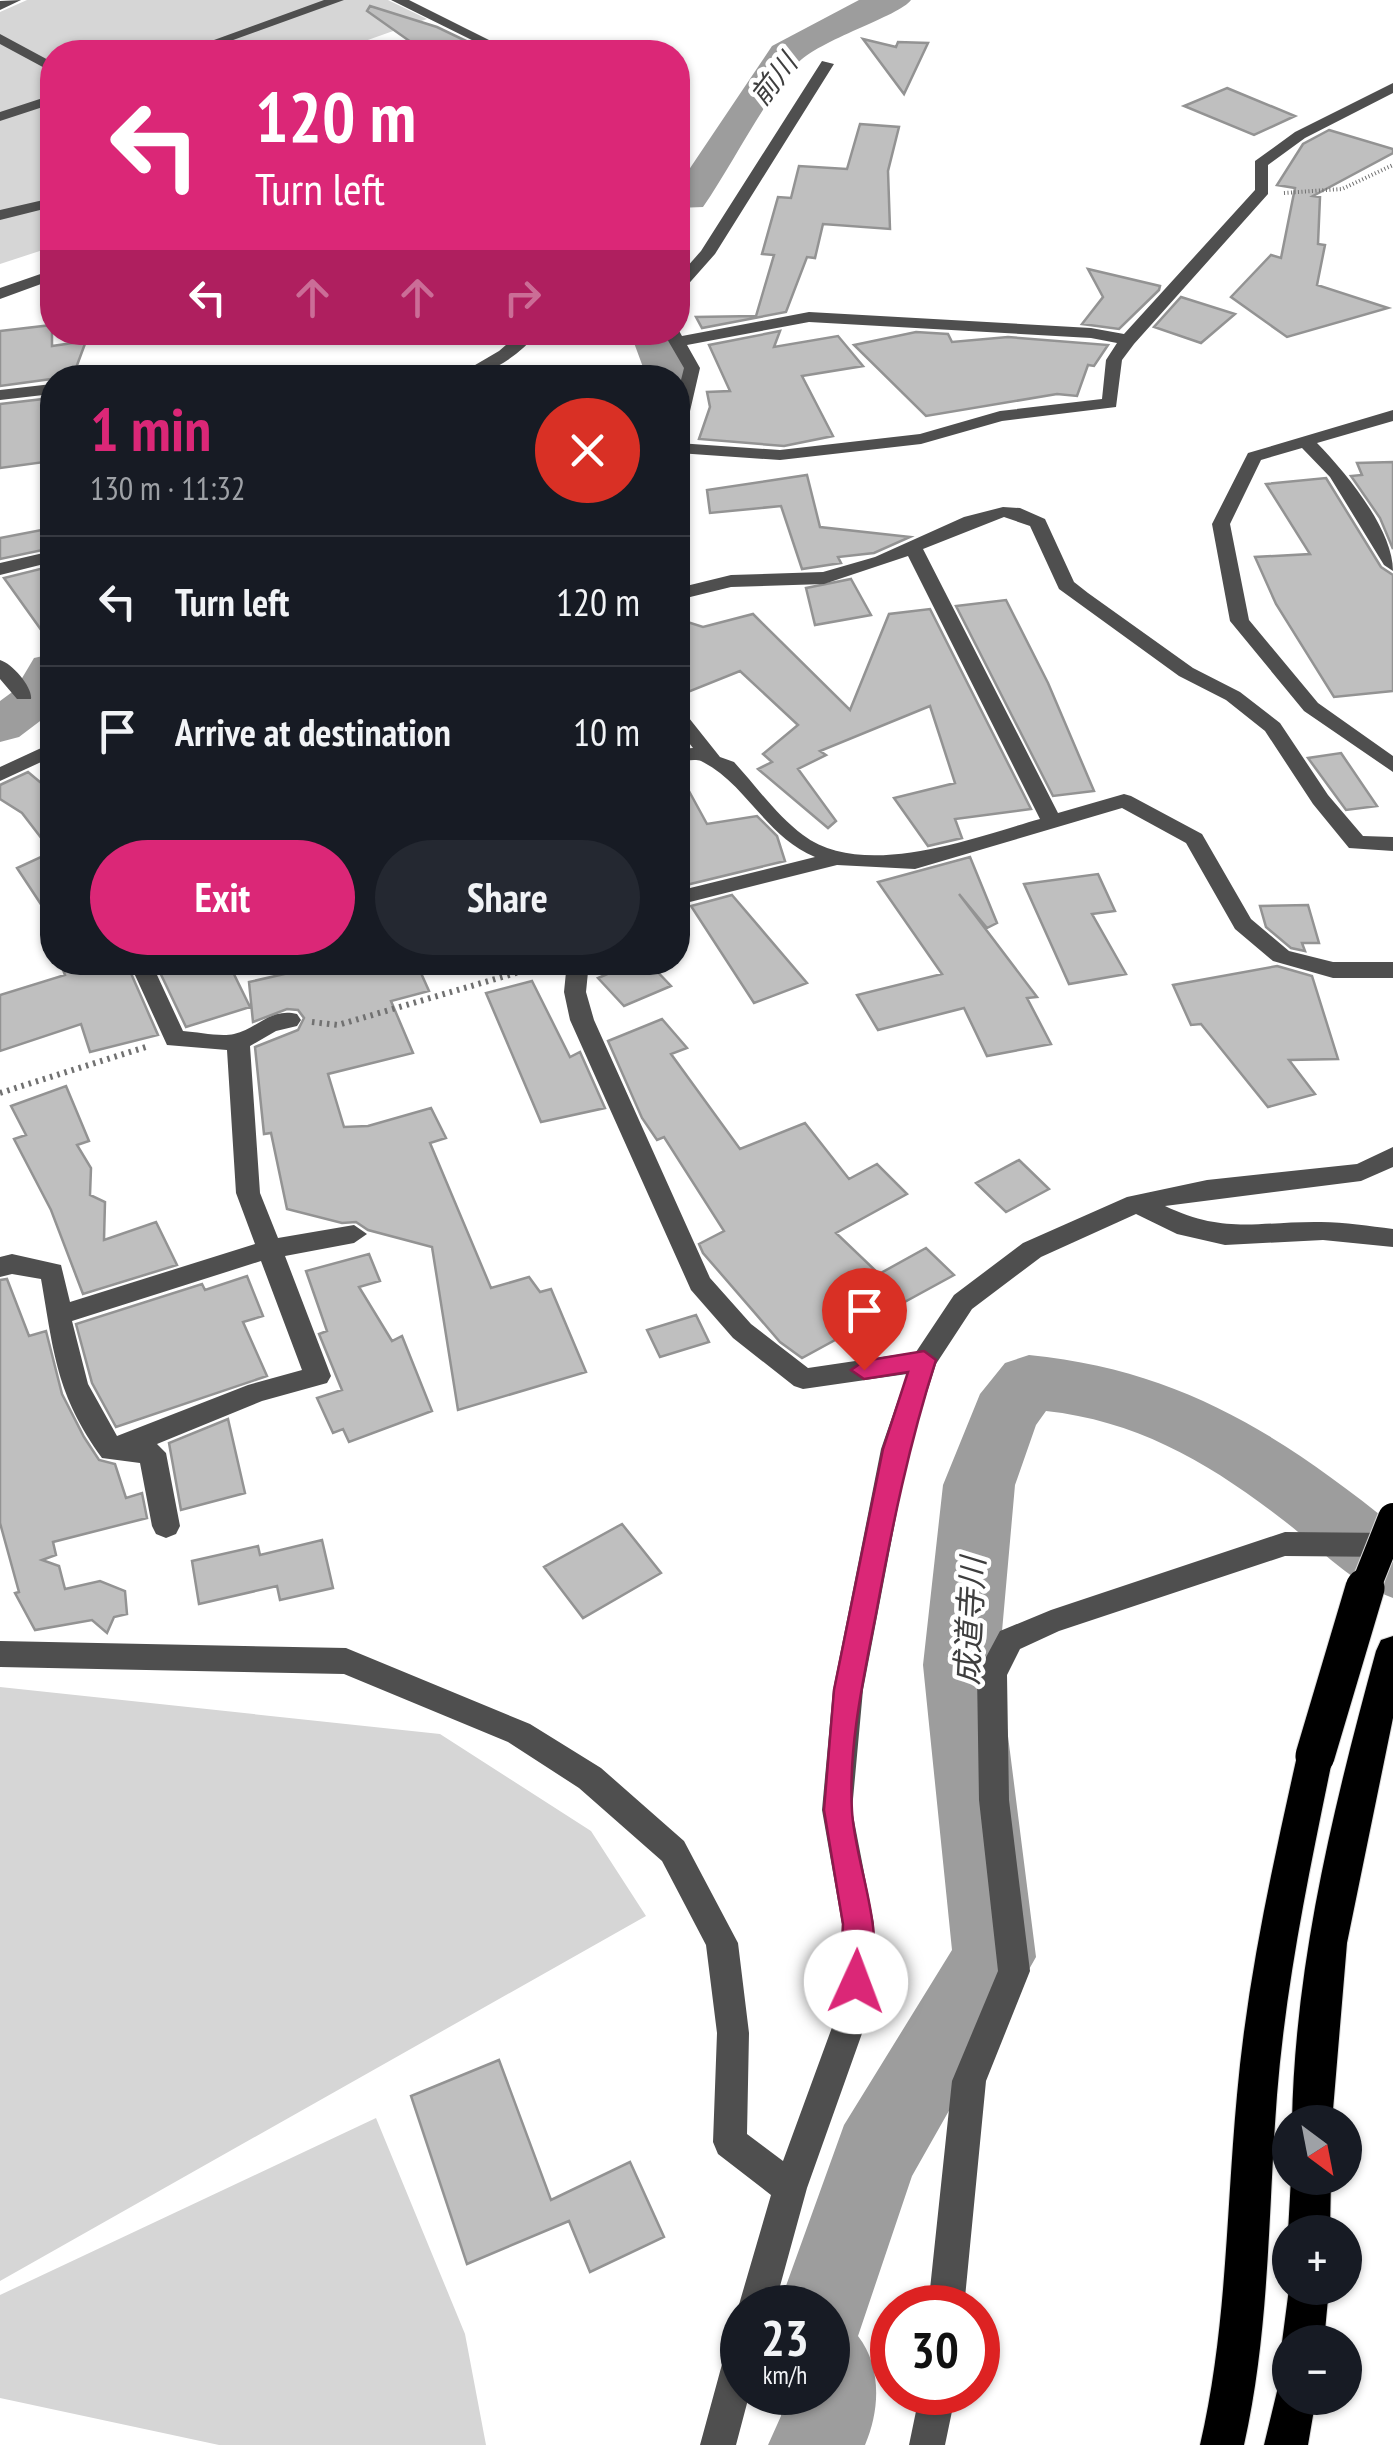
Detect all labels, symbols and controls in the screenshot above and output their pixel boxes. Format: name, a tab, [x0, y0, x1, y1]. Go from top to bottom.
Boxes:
water label: 前川	[741, 43, 807, 112]
text: 120 m	[255, 71, 416, 161]
icon: left	[90, 80, 220, 210]
text: Turn left	[255, 159, 385, 217]
icon: left	[180, 270, 235, 325]
icon: ahead	[285, 270, 340, 325]
icon: ahead	[390, 270, 445, 325]
icon: right	[495, 270, 550, 325]
text: 1 min	[90, 390, 211, 468]
button: close	[535, 398, 640, 503]
text: 130 m · 11:32	[90, 467, 245, 509]
icon: left	[90, 574, 145, 629]
text: Turn left	[175, 577, 289, 626]
text: 120 m	[556, 577, 640, 626]
icon: arrive	[90, 704, 145, 759]
text: Arrive at destination	[175, 707, 451, 756]
text: 10 m	[573, 707, 640, 756]
button: Exit	[90, 840, 355, 955]
button: Share	[375, 840, 640, 955]
pin	[822, 1268, 907, 1371]
icon: arrive	[837, 1283, 892, 1338]
water label: 成道寺川	[945, 1553, 993, 1686]
position arrow	[804, 1930, 908, 2034]
north arrow	[1272, 2105, 1362, 2195]
map controls	[1272, 2105, 1362, 2415]
button: +	[1272, 2215, 1362, 2305]
speed limit sign: 30	[870, 2285, 1000, 2415]
text: 23	[761, 2305, 809, 2370]
button: −	[1272, 2325, 1362, 2415]
text: km/h	[763, 2359, 807, 2391]

